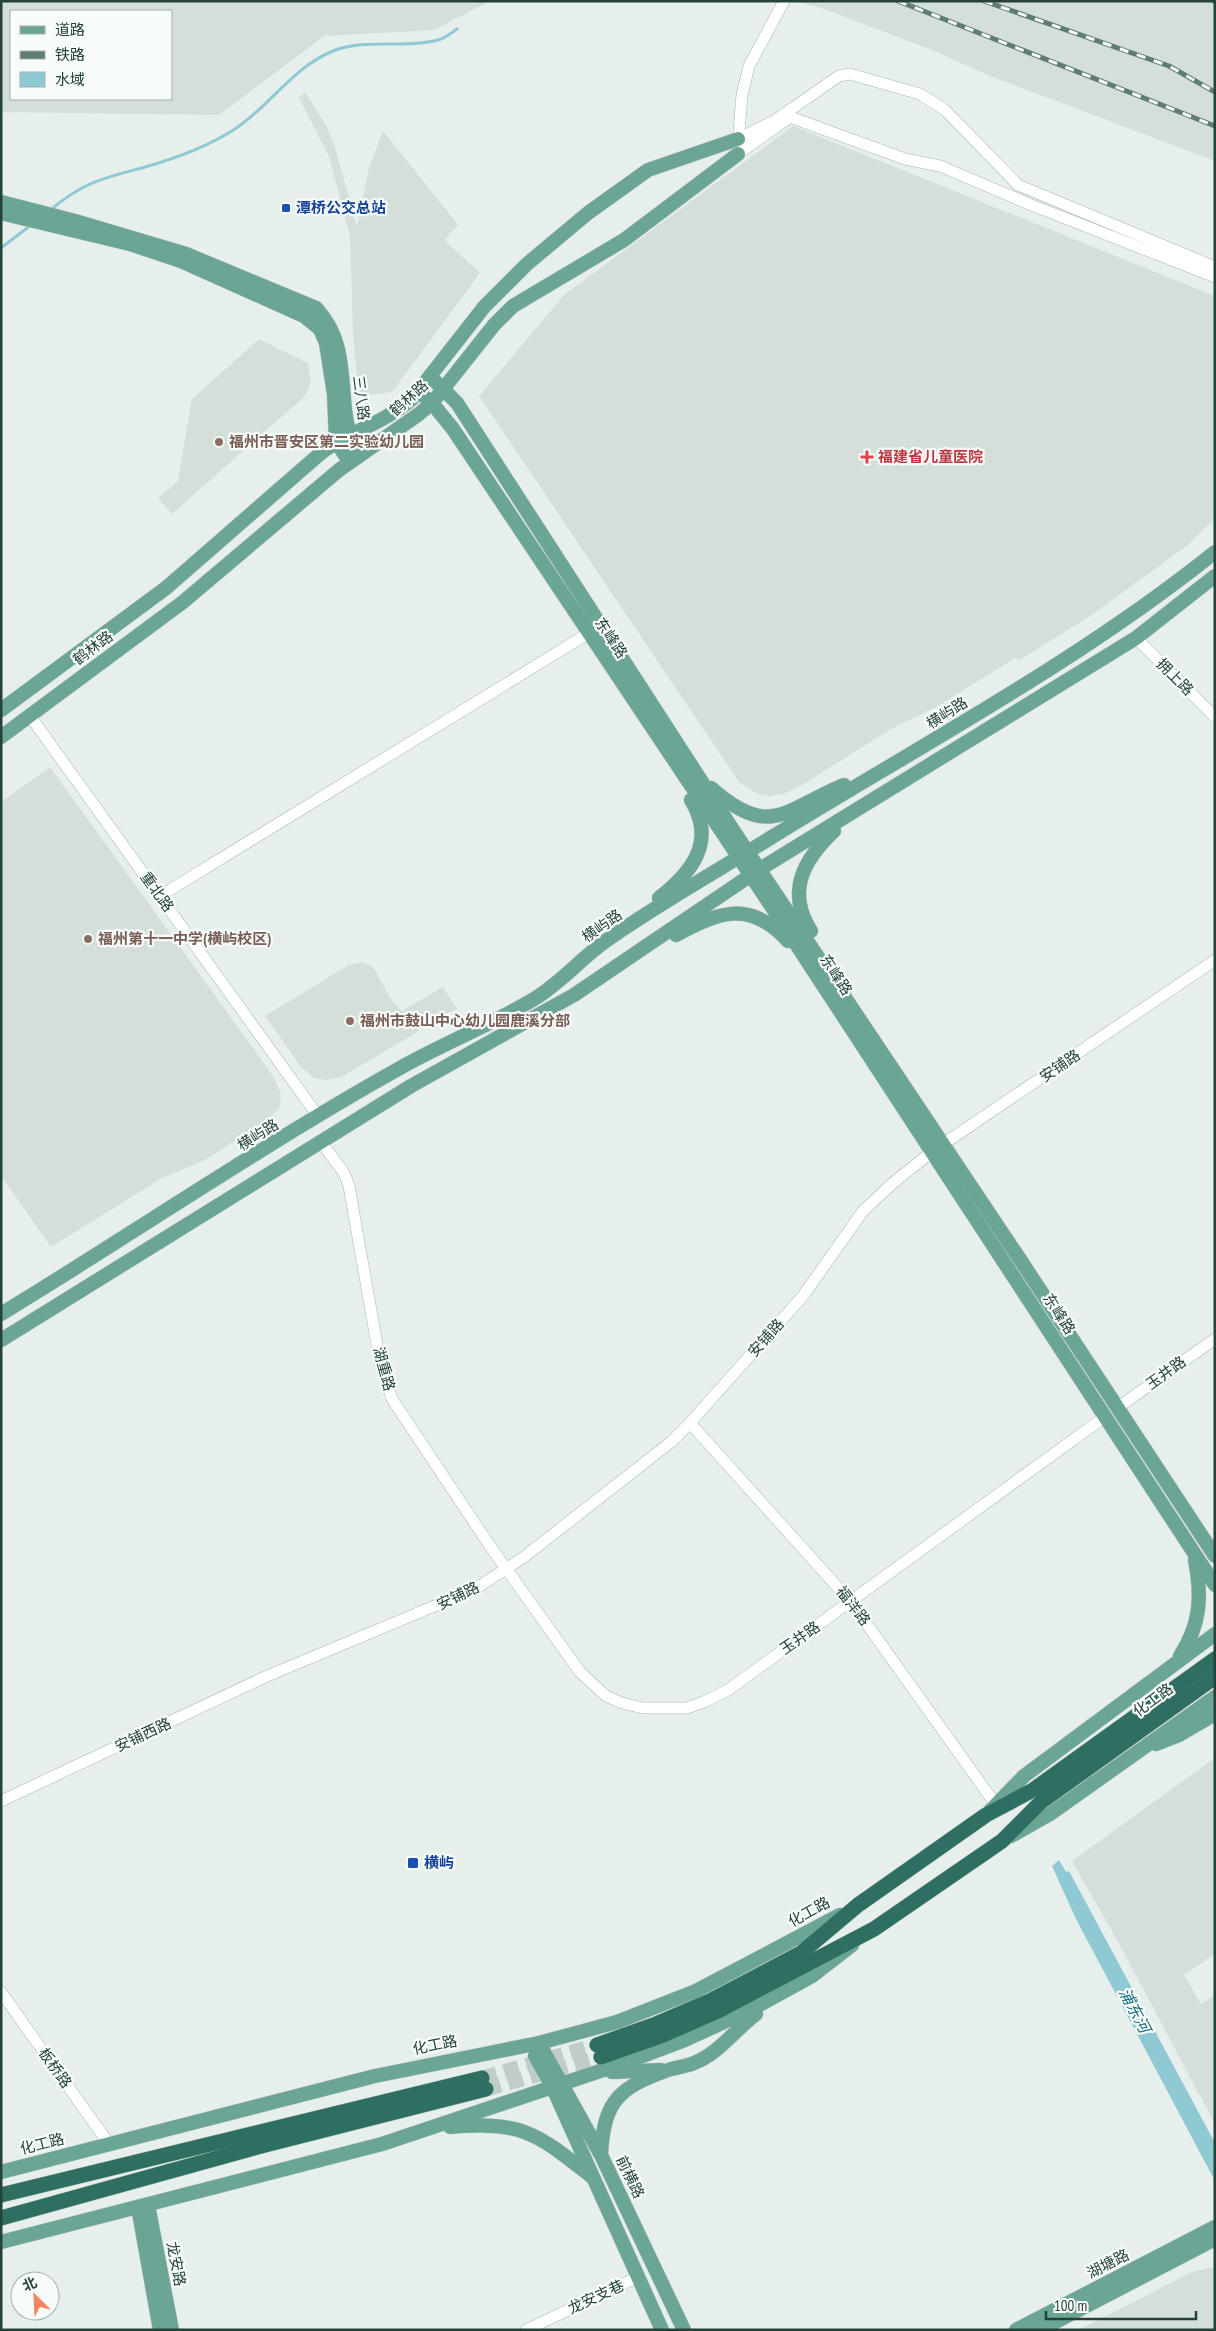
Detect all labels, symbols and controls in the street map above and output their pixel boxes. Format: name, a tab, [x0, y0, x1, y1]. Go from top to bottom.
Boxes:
legend	[10, 10, 172, 100]
text: 道路	[55, 20, 85, 39]
text: 铁路	[55, 45, 85, 64]
text: 水域	[55, 70, 85, 89]
place label: 潭桥公交总站	[296, 198, 386, 217]
marker: 潭桥公交总站	[280, 202, 292, 214]
street label: 三八路	[349, 374, 374, 421]
street label: 鹤林路	[386, 376, 432, 420]
place label: 福州市晋安区第二实验幼儿园	[229, 432, 424, 451]
marker: 福州市晋安区第二实验幼儿园	[213, 436, 225, 448]
place label: 福建省儿童医院	[878, 447, 983, 466]
marker: 福建省儿童医院	[860, 450, 874, 464]
street label: 东峰路	[591, 614, 632, 662]
street label: 鹤林路	[69, 626, 116, 669]
street label: 拥上路	[1153, 654, 1198, 699]
street label: 横屿路	[923, 693, 971, 733]
street label: 重北路	[136, 868, 178, 915]
street label: 横屿路	[578, 905, 626, 946]
place label: 福州第十一中学(横屿校区)	[98, 929, 271, 948]
marker: 福州第十一中学(横屿校区)	[82, 933, 94, 945]
street label: 东峰路	[816, 951, 857, 999]
place label: 福州市鼓山中心幼儿园鹿溪分部	[360, 1011, 570, 1030]
marker: 福州市鼓山中心幼儿园鹿溪分部	[344, 1015, 356, 1027]
street label: 安铺路	[1036, 1045, 1084, 1086]
street label: 横屿路	[234, 1115, 282, 1155]
street label: 东峰路	[1039, 1290, 1080, 1338]
street label: 安铺路	[744, 1315, 788, 1361]
street label: 湖重路	[369, 1345, 399, 1393]
street label: 玉井路	[1142, 1352, 1189, 1394]
street label: 安铺路	[433, 1577, 482, 1614]
street label: 福洋路	[832, 1582, 875, 1629]
street label: 玉井路	[776, 1617, 824, 1658]
street label: 化工路	[1129, 1679, 1176, 1721]
street label: 安铺西路	[112, 1713, 174, 1756]
place label: 横屿	[424, 1853, 454, 1872]
marker: 横屿	[406, 1856, 420, 1870]
street label: 化工路	[784, 1892, 833, 1931]
water label: 浦东河	[1115, 1984, 1157, 2039]
street label: 化工路	[411, 2031, 459, 2058]
street label: 板桥路	[35, 2044, 76, 2092]
street label: 化工路	[18, 2129, 66, 2158]
street label: 前横路	[612, 2152, 649, 2201]
street label: 龙安路	[163, 2240, 190, 2288]
street label: 湖塘路	[1083, 2245, 1132, 2282]
north arrow	[10, 2271, 60, 2321]
text: 北	[20, 2273, 40, 2295]
street label: 龙安支巷	[565, 2275, 627, 2318]
scale bar	[1046, 2288, 1196, 2320]
text: 100 m	[1054, 2296, 1087, 2315]

